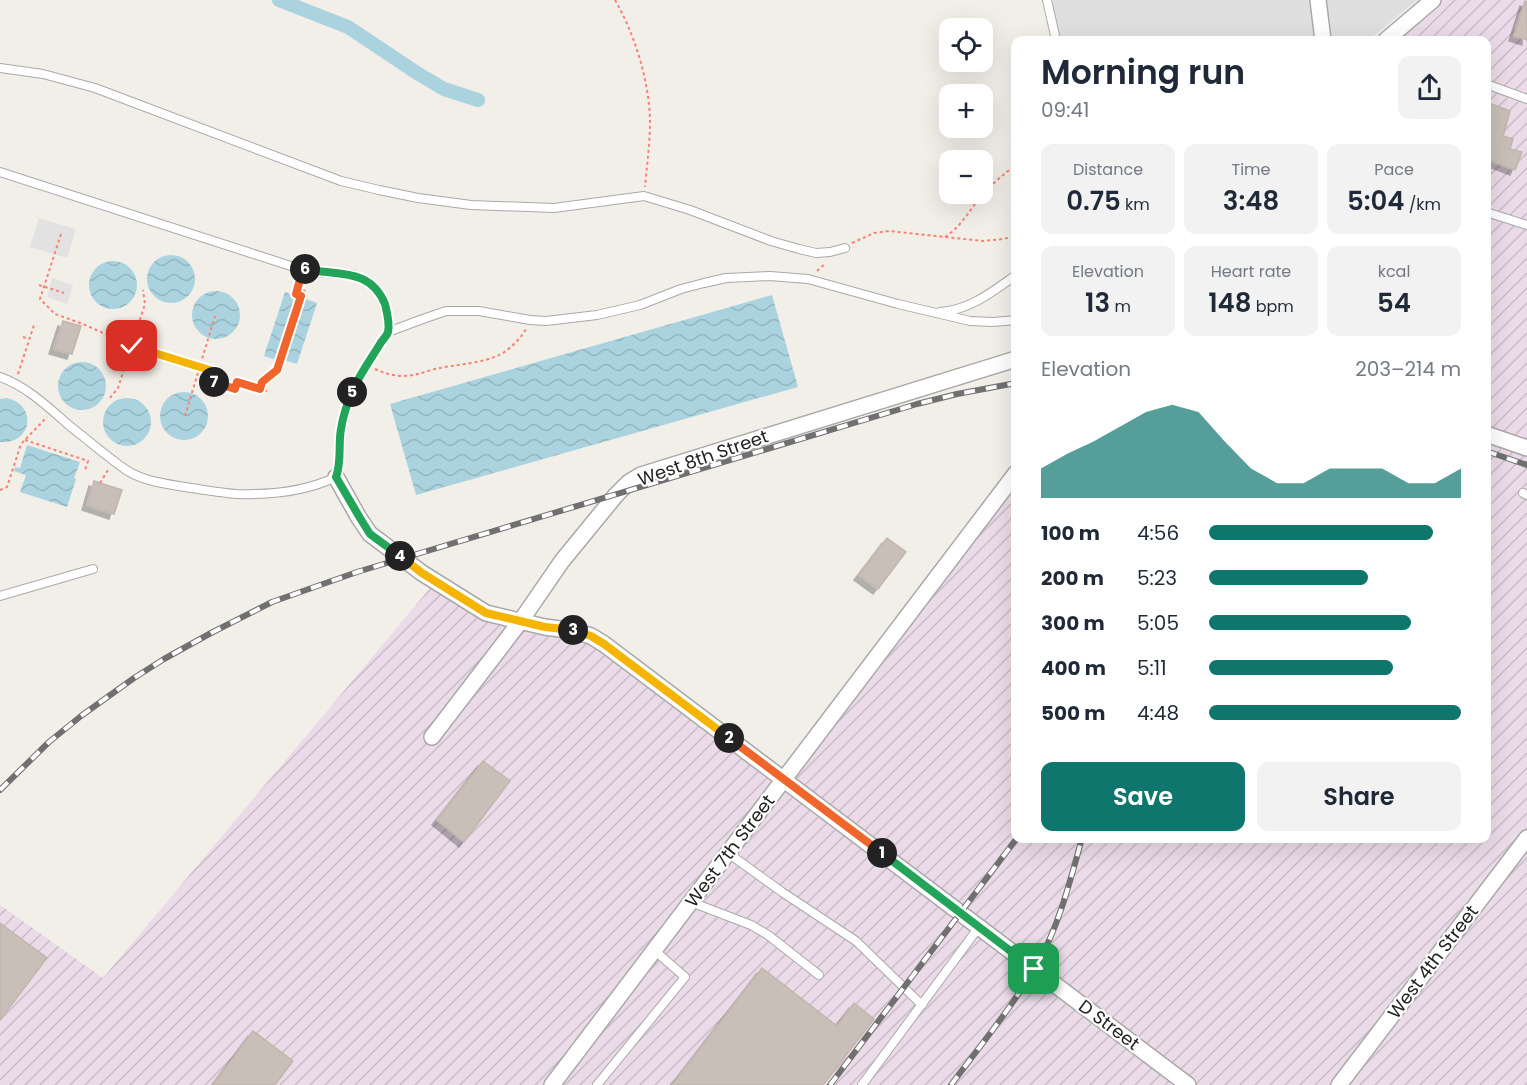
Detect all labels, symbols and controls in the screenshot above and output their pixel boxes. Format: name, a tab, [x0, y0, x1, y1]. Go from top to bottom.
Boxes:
map controls	[939, 18, 993, 204]
button: locate	[939, 18, 993, 72]
text: Morning run	[1041, 49, 1245, 96]
button: share	[1398, 56, 1461, 119]
button: +	[939, 84, 993, 138]
text: 09:41	[1041, 96, 1089, 124]
button: −	[939, 150, 993, 204]
text: Distance	[1073, 158, 1143, 181]
text: Time	[1232, 158, 1271, 181]
text: Pace	[1374, 158, 1414, 181]
text: 0.75	[1066, 183, 1121, 219]
text: 3:48	[1223, 183, 1279, 219]
text: 5:04	[1347, 183, 1404, 219]
text: km	[1121, 193, 1150, 216]
text: /km	[1404, 193, 1441, 216]
pin: 6	[290, 254, 320, 284]
text: 6	[300, 257, 310, 280]
text: Elevation	[1072, 260, 1144, 283]
text: Heart rate	[1211, 260, 1291, 283]
text: kcal	[1378, 260, 1410, 283]
text: 13	[1085, 285, 1110, 321]
text: 148	[1208, 285, 1251, 321]
text: 54	[1377, 285, 1411, 321]
text: m	[1110, 295, 1131, 318]
text: bpm	[1251, 295, 1294, 318]
pin	[106, 320, 157, 371]
icon: check	[115, 329, 148, 362]
text: Elevation	[1041, 355, 1131, 383]
text: 203–214 m	[1355, 355, 1461, 383]
pin: 7	[199, 367, 229, 397]
text: 7	[210, 370, 218, 393]
pin: 5	[337, 377, 367, 407]
text: 5	[347, 380, 357, 403]
street label: West 8th Street	[634, 424, 771, 492]
text: 100 m	[1041, 519, 1100, 547]
text: 4:56	[1137, 519, 1179, 547]
pin: 4	[385, 541, 415, 571]
text: 4	[395, 544, 405, 567]
text: 200 m	[1041, 564, 1104, 592]
text: 5:23	[1137, 564, 1177, 592]
text: 300 m	[1041, 609, 1105, 637]
text: 5:05	[1137, 609, 1179, 637]
pin: 3	[558, 615, 588, 645]
text: 3	[568, 618, 578, 641]
text: 400 m	[1041, 654, 1106, 682]
text: 5:11	[1137, 654, 1167, 682]
text: 500 m	[1041, 699, 1106, 727]
text: 4:48	[1137, 699, 1179, 727]
pin: 2	[714, 723, 744, 753]
text: 2	[724, 726, 734, 749]
button: Save	[1041, 762, 1245, 831]
button: Share	[1257, 762, 1461, 831]
street label: West 7th Street	[679, 789, 780, 912]
pin: 1	[867, 838, 897, 868]
text: 1	[879, 841, 885, 864]
street label: West 4th Street	[1382, 900, 1484, 1024]
pin	[1008, 943, 1059, 994]
icon: arrive	[1017, 952, 1050, 985]
street label: D Street	[1074, 993, 1145, 1056]

